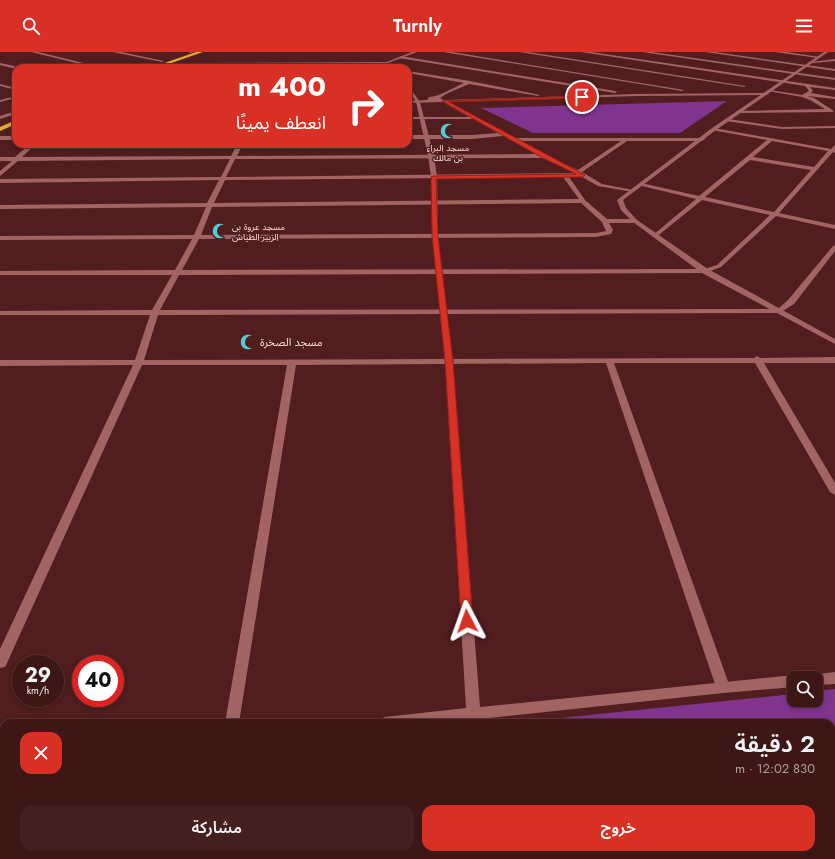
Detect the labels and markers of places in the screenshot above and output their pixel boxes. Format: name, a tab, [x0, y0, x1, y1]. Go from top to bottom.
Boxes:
pin	[565, 80, 599, 114]
mosque icon: مسجد البراء بن مالك	[439, 122, 457, 140]
place label: مسجد البراء بن مالك	[427, 141, 469, 164]
place label: مسجد عروة بن الزبير-الطياش	[232, 220, 285, 243]
mosque icon: مسجد عروة بن الزبير-الطياش	[211, 222, 229, 240]
mosque icon: مسجد الصخرة	[239, 333, 257, 351]
place label: مسجد الصخرة	[260, 334, 323, 350]

